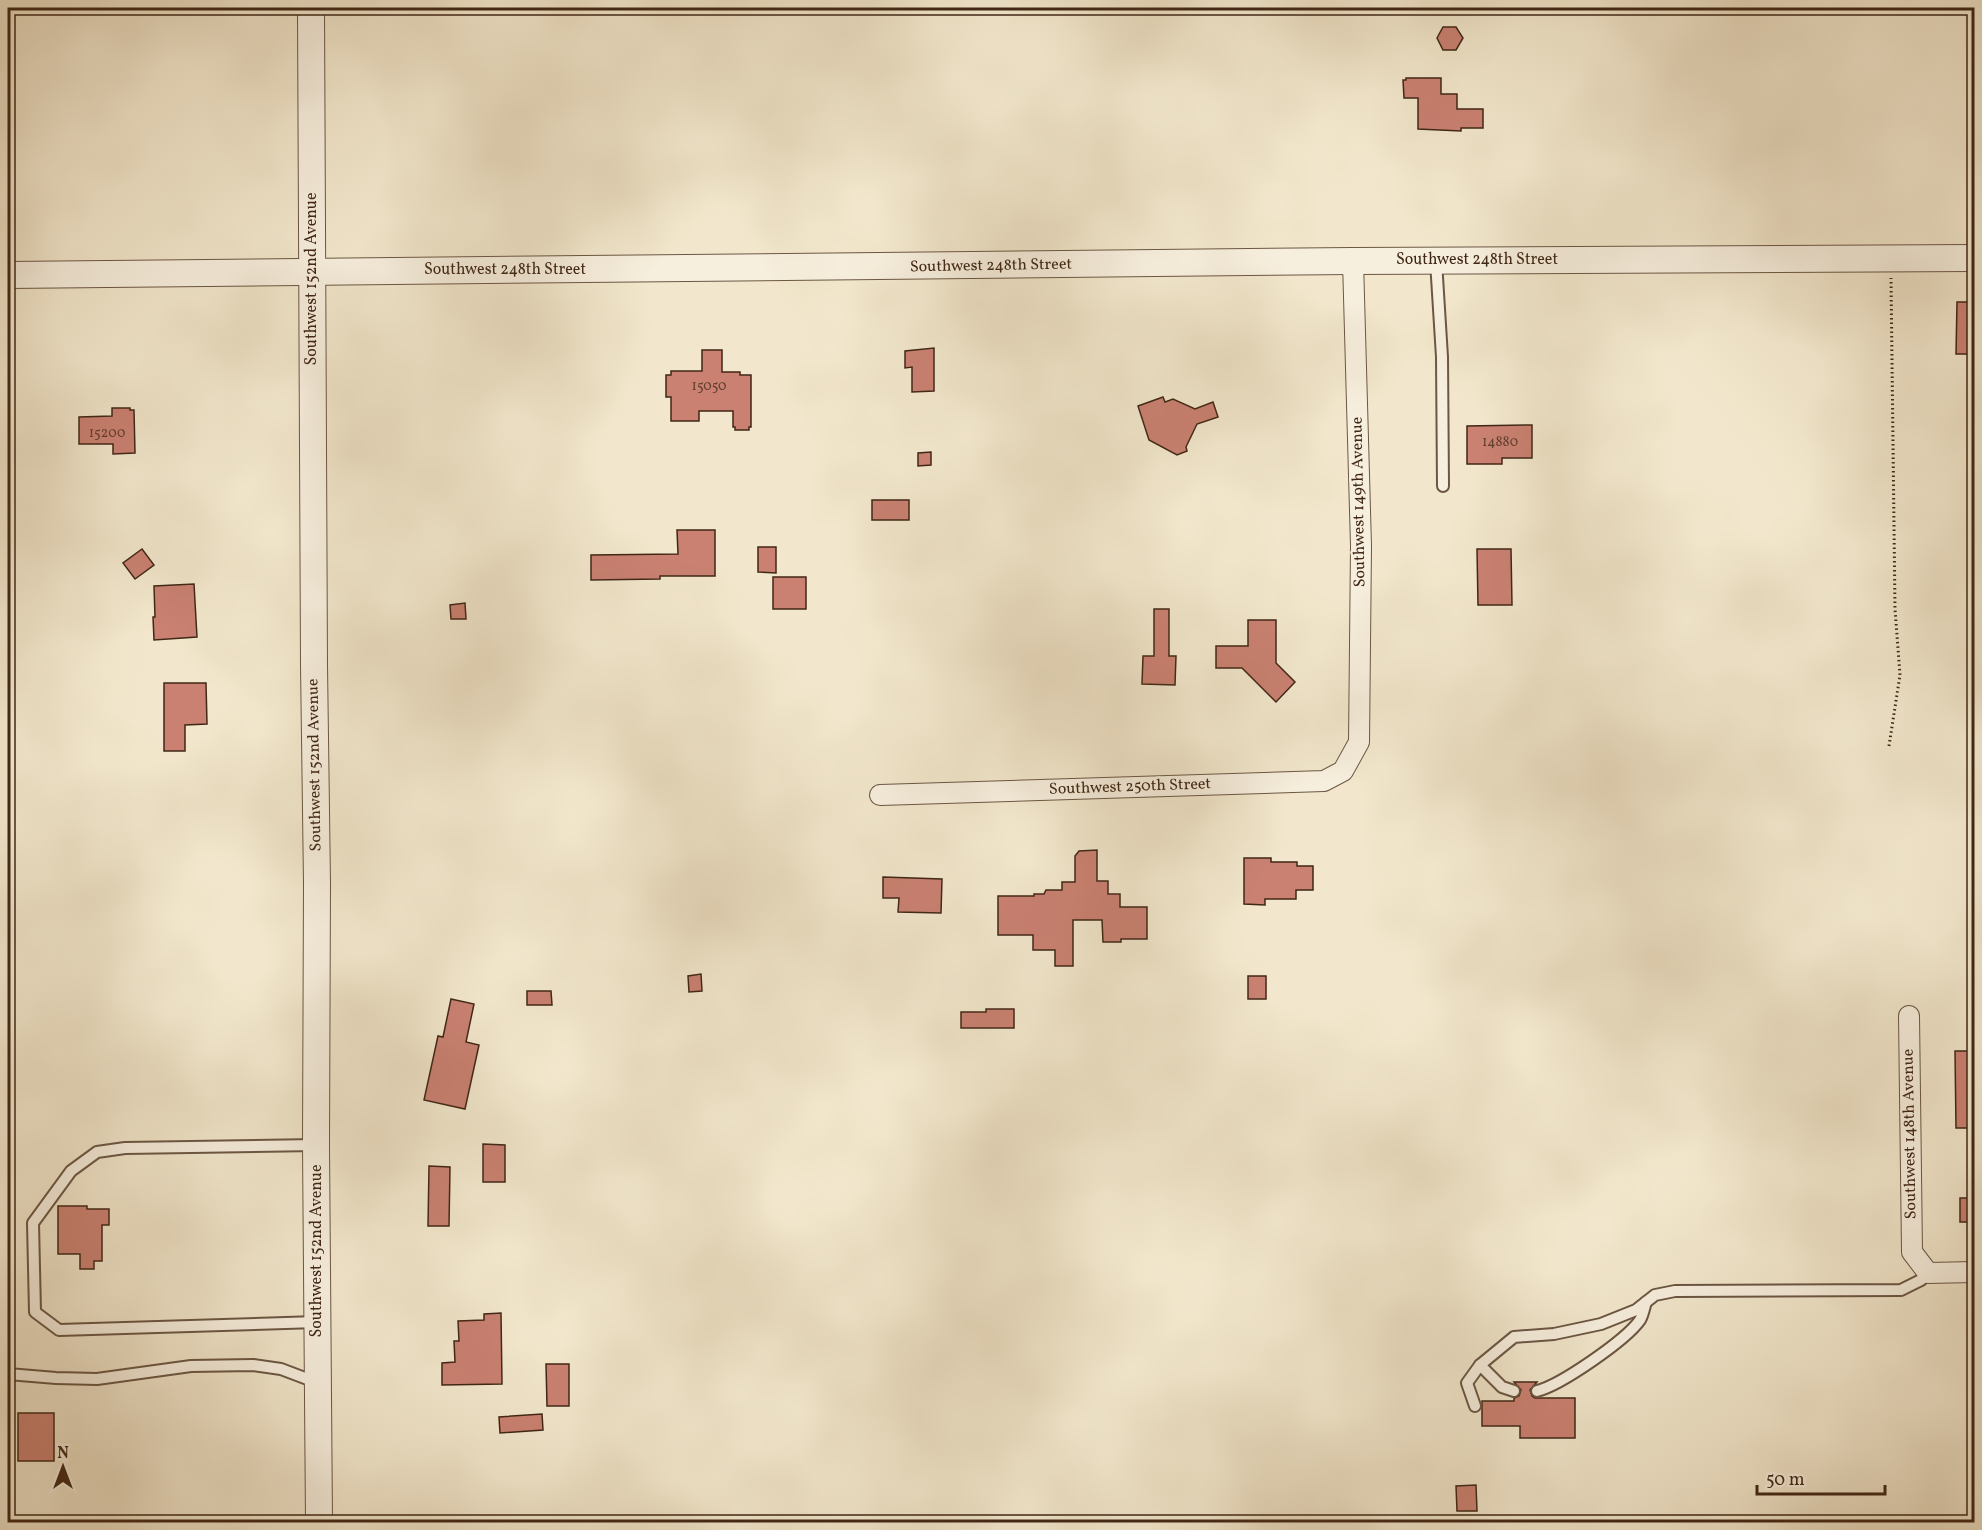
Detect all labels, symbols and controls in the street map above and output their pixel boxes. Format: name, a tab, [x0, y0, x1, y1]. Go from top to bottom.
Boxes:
street label: Southwest 152nd Avenue	[301, 193, 323, 365]
street label: Southwest 248th Street	[1396, 249, 1558, 271]
street label: Southwest 248th Street	[910, 254, 1073, 278]
street label: Southwest 248th Street	[424, 259, 586, 281]
house number: 15050	[691, 377, 727, 396]
street label: Southwest 149th Avenue	[1347, 417, 1371, 587]
house number: 15200	[89, 424, 125, 443]
house number: 14880	[1482, 433, 1518, 452]
street label: Southwest 152nd Avenue	[302, 678, 328, 852]
street label: Southwest 250th Street	[1049, 773, 1212, 801]
street label: Southwest 148th Avenue	[1898, 1049, 1922, 1219]
street label: Southwest 152nd Avenue	[306, 1165, 328, 1337]
north arrow	[33, 1437, 93, 1497]
text: N	[57, 1443, 69, 1465]
scale bar	[1757, 1458, 1884, 1496]
text: 50 m	[1766, 1468, 1805, 1493]

